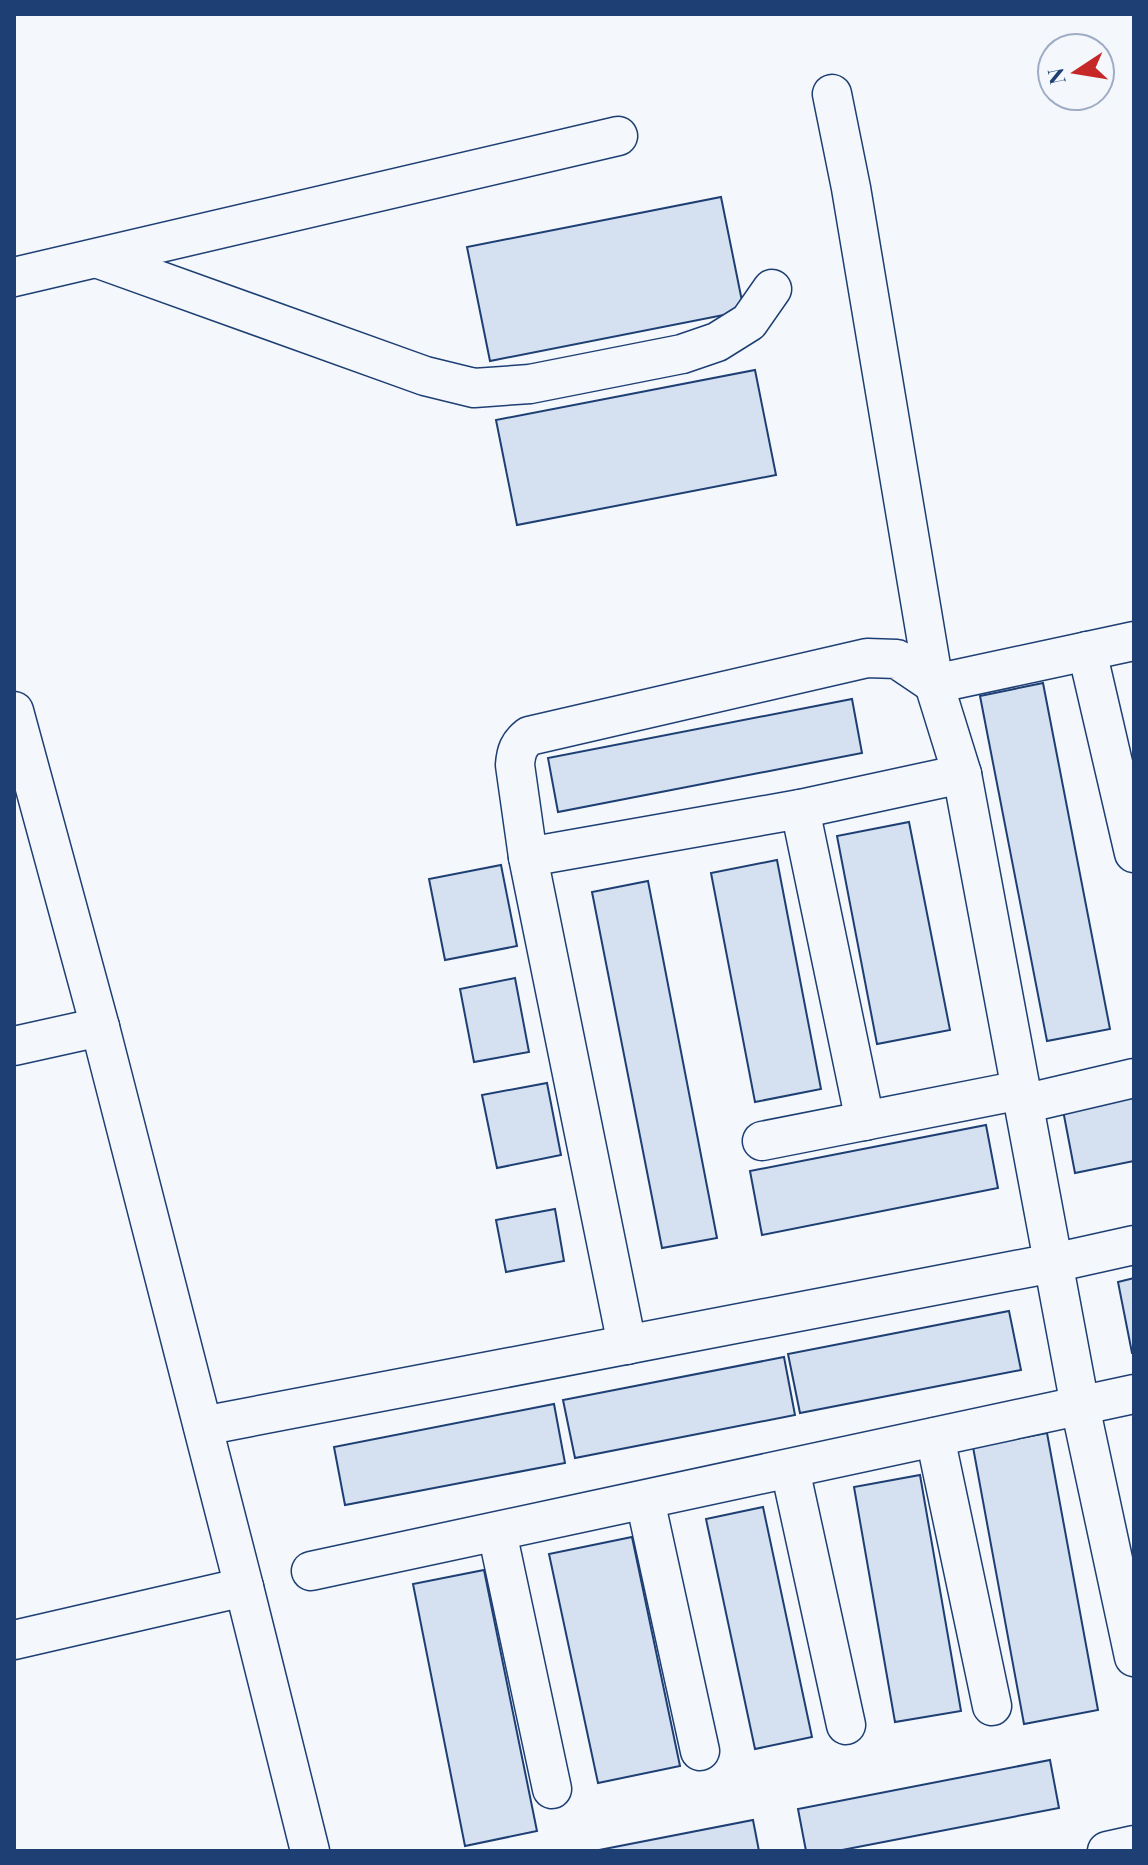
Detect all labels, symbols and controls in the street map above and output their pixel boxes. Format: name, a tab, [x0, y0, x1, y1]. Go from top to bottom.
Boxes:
north arrow	[1036, 32, 1116, 112]
text: N	[1039, 65, 1072, 87]

